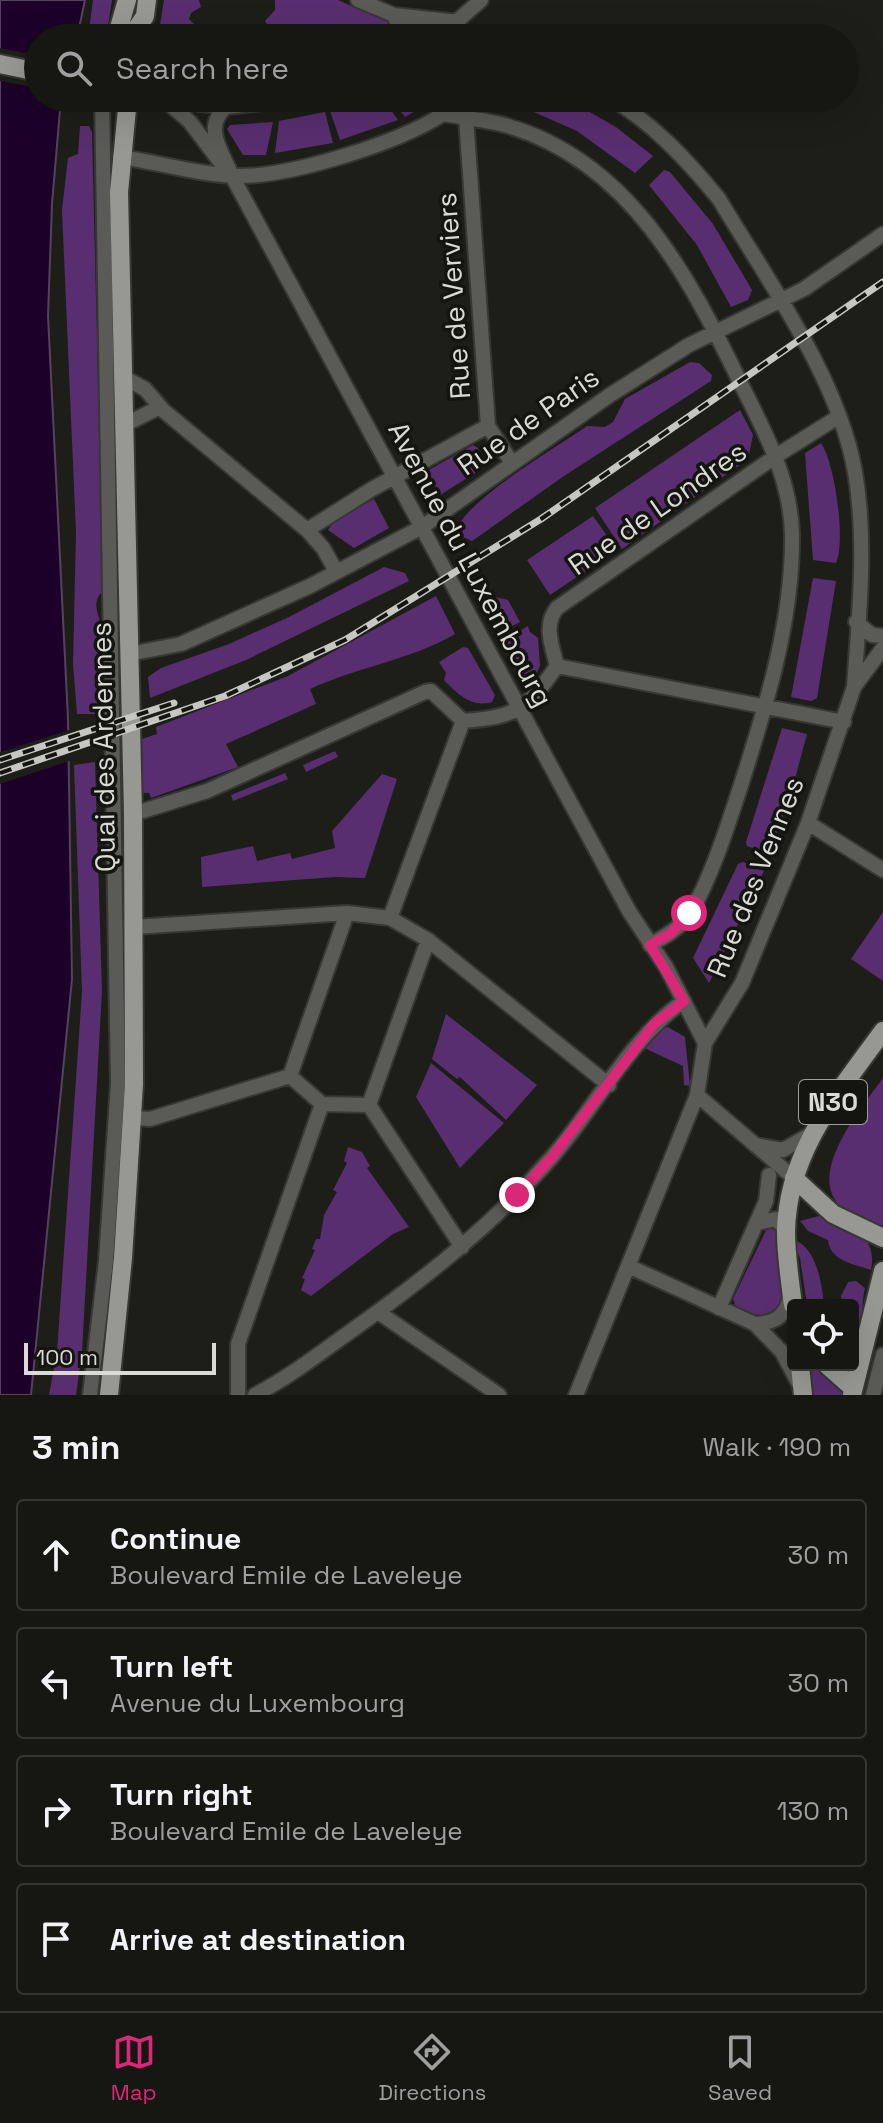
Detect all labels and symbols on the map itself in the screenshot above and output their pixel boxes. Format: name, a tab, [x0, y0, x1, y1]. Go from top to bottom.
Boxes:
street label: Rue de Verviers	[428, 191, 478, 401]
street label: Rue de Paris	[450, 359, 606, 483]
street label: Avenue du Luxembourg	[381, 415, 561, 713]
street label: Rue de Londres	[561, 433, 753, 583]
street label: Quai des Ardennes	[83, 622, 123, 872]
street label: Rue des Vennes	[698, 771, 812, 983]
route start	[671, 895, 707, 931]
road number: N30	[799, 1080, 867, 1124]
route end	[499, 1177, 535, 1213]
scale bar	[24, 1339, 216, 1375]

